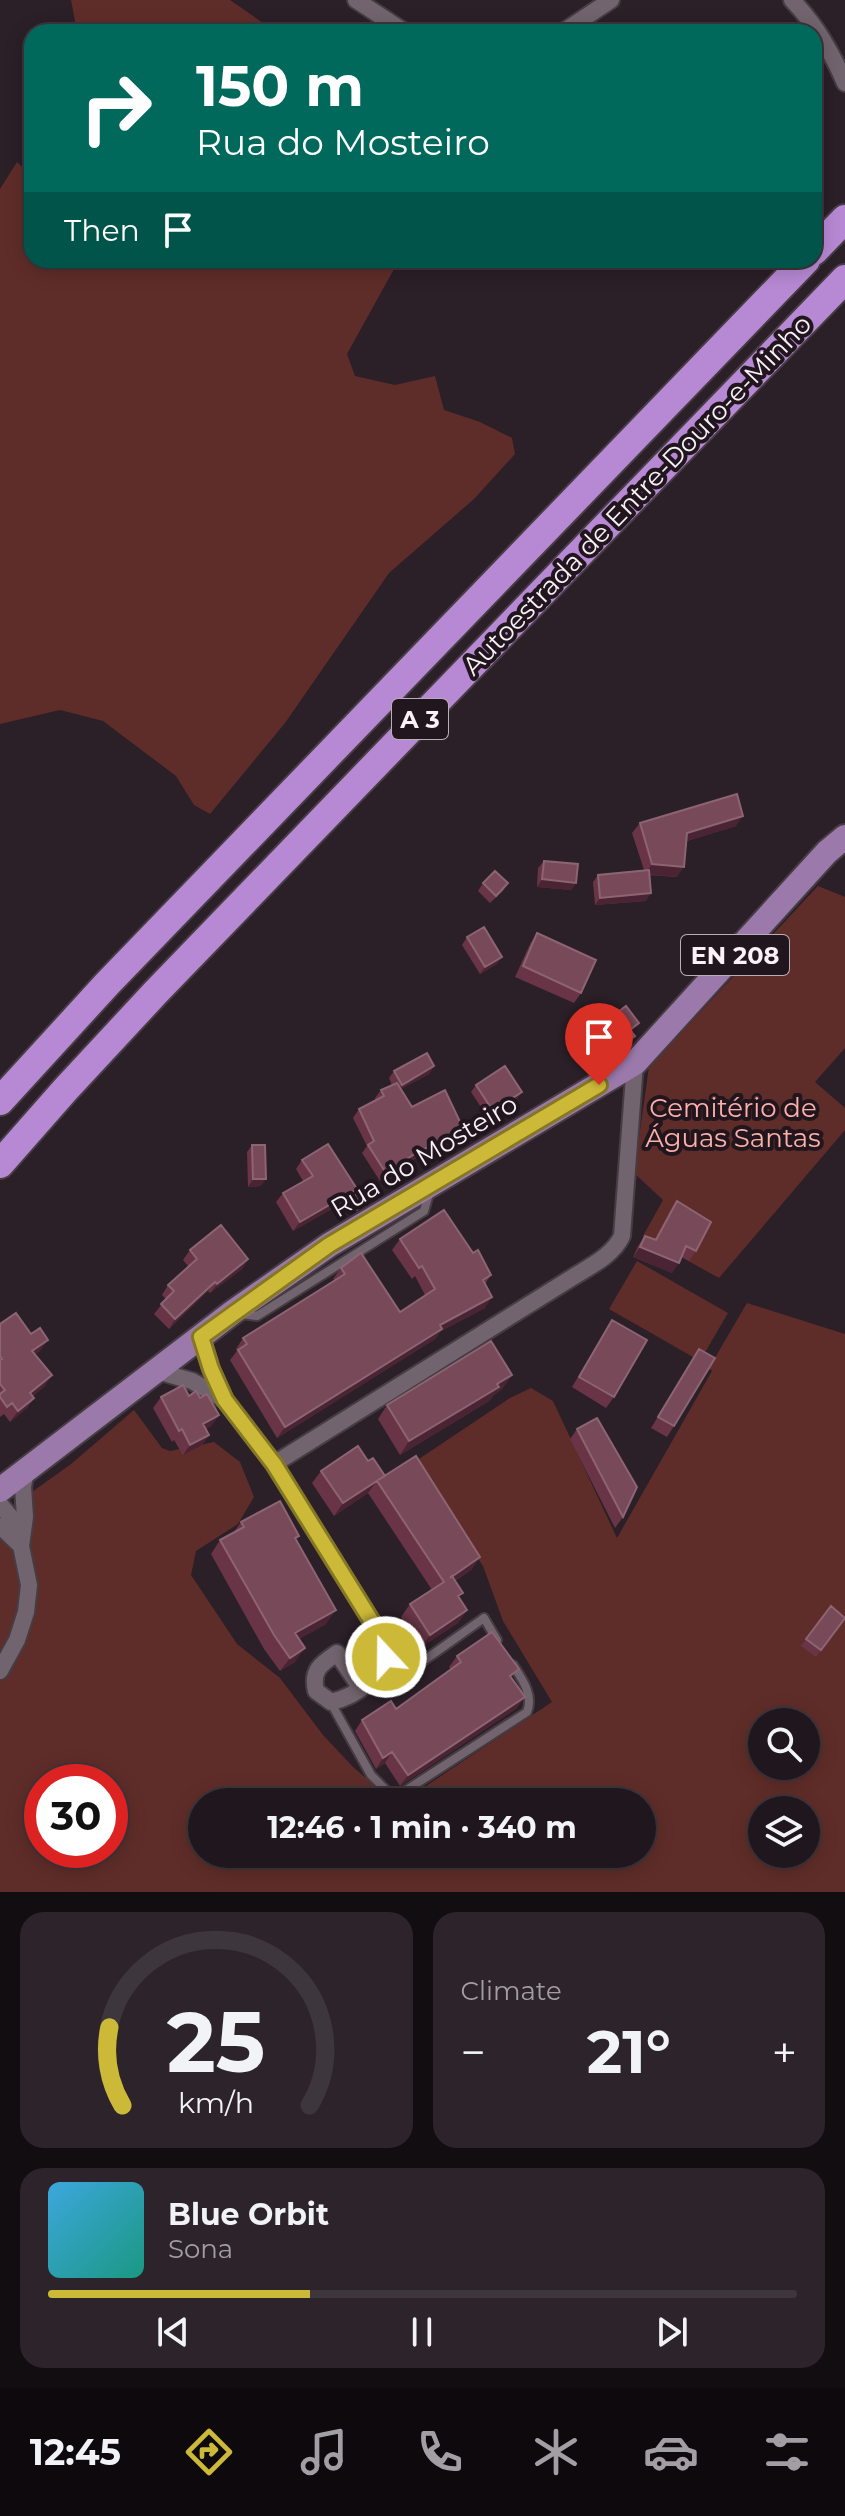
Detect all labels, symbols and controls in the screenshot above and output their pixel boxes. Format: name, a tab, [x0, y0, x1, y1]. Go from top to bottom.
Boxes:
text: 150 m	[196, 52, 364, 120]
icon: right	[64, 56, 168, 160]
text: Rua do Mosteiro	[196, 120, 490, 164]
icon: arrive	[156, 208, 200, 252]
text: Then	[64, 212, 140, 249]
street label: Autoestrada de Entre-Douro-e-Minho	[456, 308, 818, 682]
road number: A 3	[392, 699, 448, 739]
road number: EN 208	[681, 935, 789, 975]
pin	[565, 1003, 633, 1085]
icon: arrive	[577, 1015, 621, 1059]
street label: Rua do Mosteiro	[325, 1088, 523, 1224]
park label: Cemitério de Águas Santas	[645, 1092, 821, 1154]
position arrow	[344, 1615, 428, 1699]
map controls	[748, 1708, 820, 1868]
button: search	[748, 1708, 820, 1780]
speed limit sign: 30	[24, 1764, 128, 1868]
button: layers	[748, 1796, 820, 1868]
text: 12:46 · 1 min · 340 m	[267, 1809, 577, 1846]
text: Climate	[461, 1975, 562, 2007]
text: 25	[167, 1991, 266, 2093]
text: 21°	[587, 2015, 671, 2088]
text: −	[461, 2025, 486, 2079]
text: +	[772, 2025, 797, 2079]
text: km/h	[178, 2085, 254, 2120]
text: Blue Orbit	[168, 2196, 329, 2233]
text: Sona	[168, 2233, 233, 2265]
icon: previous	[151, 2310, 195, 2354]
icon: pause	[400, 2310, 444, 2354]
icon: next	[650, 2310, 694, 2354]
icon: directions	[181, 2424, 237, 2480]
icon: music	[296, 2424, 352, 2480]
icon: phone	[412, 2424, 468, 2480]
icon: climate	[528, 2424, 584, 2480]
icon: car	[643, 2424, 699, 2480]
icon: filters	[759, 2424, 815, 2480]
text: 12:45	[30, 2430, 121, 2474]

